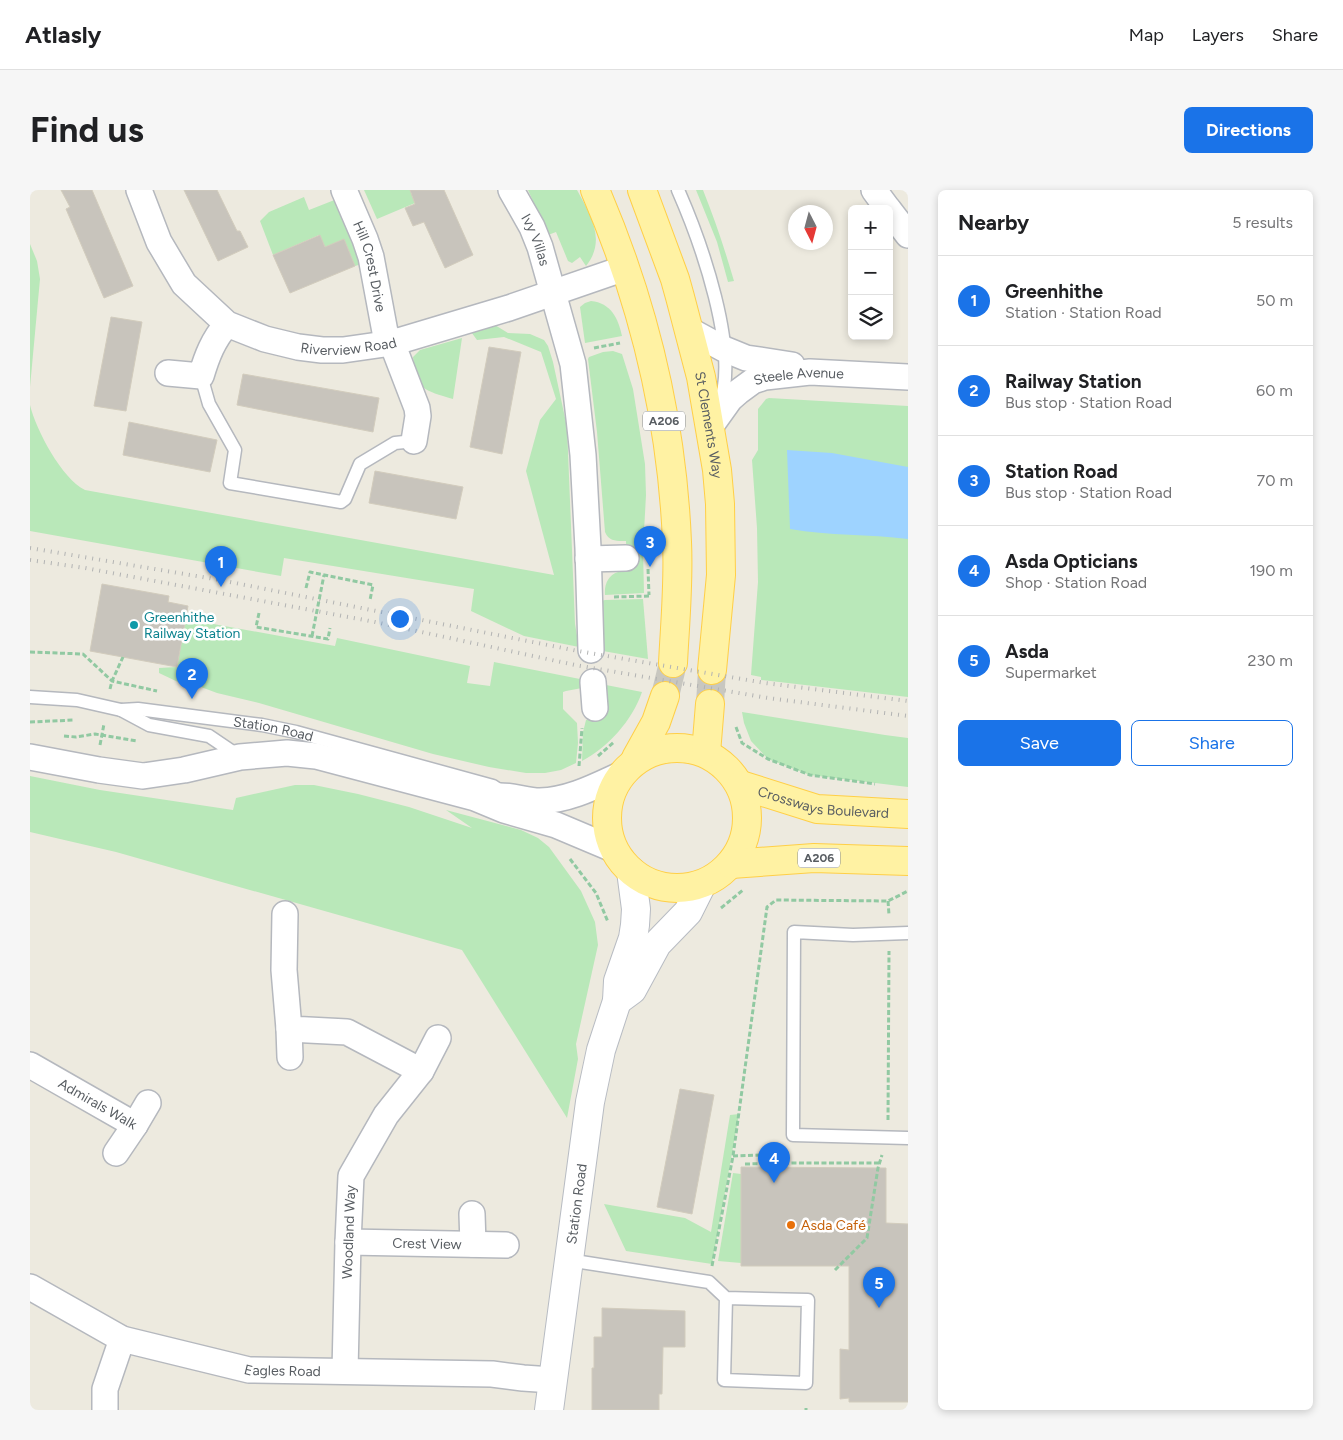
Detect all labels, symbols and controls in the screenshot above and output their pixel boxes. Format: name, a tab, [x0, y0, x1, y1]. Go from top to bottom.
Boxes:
text: Atlasly	[25, 20, 101, 49]
text: Map	[1129, 24, 1164, 46]
text: Layers	[1192, 24, 1244, 46]
text: Share	[1272, 24, 1318, 46]
button: Directions	[1184, 107, 1313, 153]
text: Find us	[30, 109, 144, 151]
north arrow	[788, 205, 833, 250]
map controls	[848, 205, 893, 340]
button: +	[848, 205, 893, 250]
text: Nearby	[958, 210, 1029, 235]
street label: Ivy Villas	[518, 211, 553, 268]
text: 5 results	[1232, 213, 1293, 232]
street label: Hill Crest Drive	[350, 218, 390, 313]
button: −	[848, 250, 893, 295]
text: Greenhithe	[1005, 280, 1103, 303]
text: 1	[971, 291, 977, 310]
text: 50 m	[1256, 291, 1293, 310]
button: layers	[848, 295, 893, 340]
text: Station · Station Road	[1005, 303, 1162, 322]
street label: Riverview Road	[300, 334, 399, 359]
street label: Steele Avenue	[751, 363, 845, 389]
street label: St Clements Way	[691, 370, 726, 480]
text: Railway Station	[1005, 370, 1142, 393]
text: 2	[969, 381, 979, 400]
text: 60 m	[1256, 381, 1293, 400]
text: Bus stop · Station Road	[1005, 393, 1172, 412]
road number: A206	[643, 412, 685, 430]
text: Station Road	[1005, 460, 1118, 483]
text: 3	[970, 471, 978, 490]
text: 70 m	[1257, 471, 1293, 490]
text: Bus stop · Station Road	[1005, 483, 1172, 502]
pin: 3	[634, 526, 666, 567]
pin: 1	[205, 546, 237, 587]
text: Asda Opticians	[1005, 550, 1138, 573]
text: 4	[969, 561, 979, 580]
text: 190 m	[1250, 561, 1293, 580]
text: Shop · Station Road	[1005, 573, 1147, 592]
your location	[387, 606, 413, 632]
place label: Greenhithe Railway Station	[144, 609, 241, 642]
marker: Greenhithe Railway Station	[128, 619, 140, 631]
text: Asda	[1005, 640, 1049, 663]
text: 5	[969, 651, 979, 670]
text: 230 m	[1248, 651, 1293, 670]
pin: 2	[176, 658, 208, 699]
text: Supermarket	[1005, 663, 1097, 682]
street label: Station Road	[232, 713, 315, 745]
button: Save	[958, 720, 1121, 766]
button: Share	[1131, 720, 1293, 766]
street label: Crossways Boulevard	[756, 782, 889, 821]
road number: A206	[798, 848, 840, 868]
street label: Admirals Walk	[55, 1075, 140, 1133]
pin: 4	[758, 1142, 790, 1183]
street label: Station Road	[563, 1162, 590, 1245]
street label: Woodland Way	[339, 1184, 359, 1279]
place label: Asda Café	[801, 1217, 866, 1234]
marker: Asda Café	[785, 1219, 797, 1231]
street label: Crest View	[392, 1234, 462, 1253]
pin: 5	[863, 1267, 895, 1308]
street label: Eagles Road	[242, 1361, 321, 1380]

